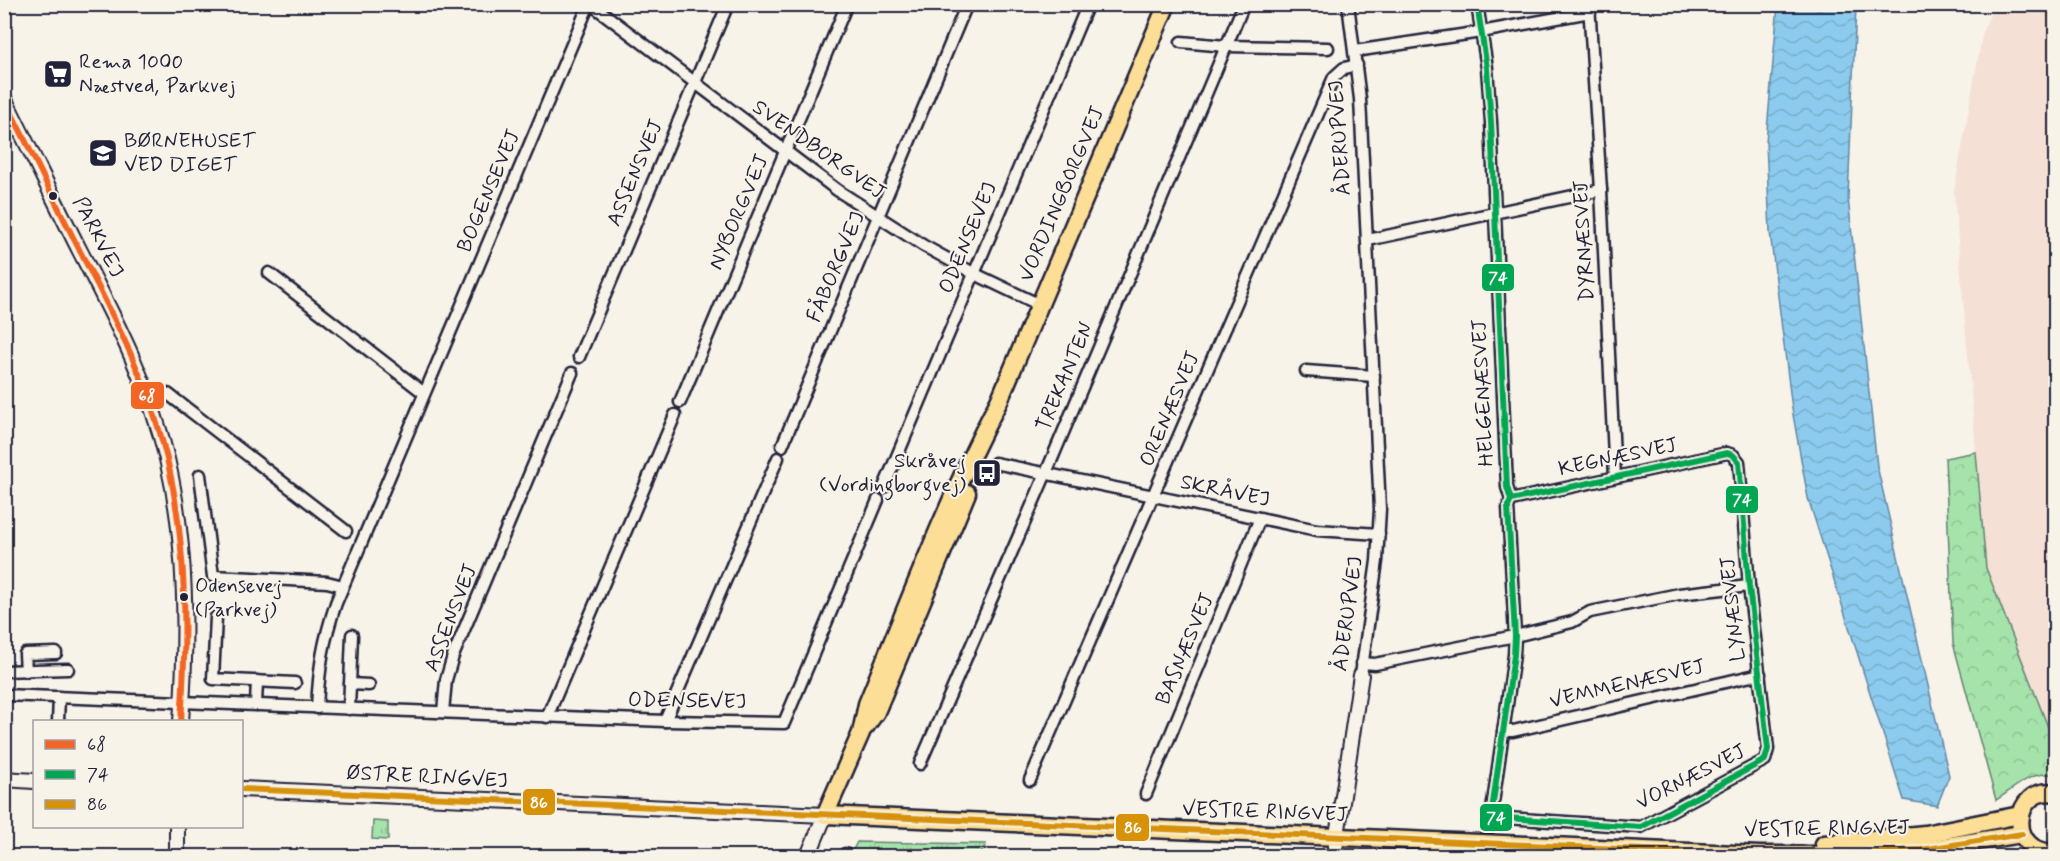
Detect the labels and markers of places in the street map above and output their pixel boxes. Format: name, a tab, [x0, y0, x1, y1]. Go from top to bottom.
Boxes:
place label: Rema 1000 Næstved, Parkvej	[79, 48, 235, 100]
supermarket icon: Rema 1000 Næstved, Parkvej	[42, 58, 74, 90]
place label: BØRNEHUSET VED DIGET	[124, 127, 256, 179]
school or university icon: BØRNEHUSET VED DIGET	[87, 137, 119, 169]
unlabelled marker	[47, 190, 59, 202]
place label: Skråvej (Vordingborgvej)	[819, 447, 967, 501]
bus stop icon: Skråvej (Vordingborgvej)	[971, 457, 1003, 489]
place label: Odensevej (Parkvej)	[195, 573, 282, 624]
marker: Odensevej (Parkvej)	[178, 591, 190, 603]

